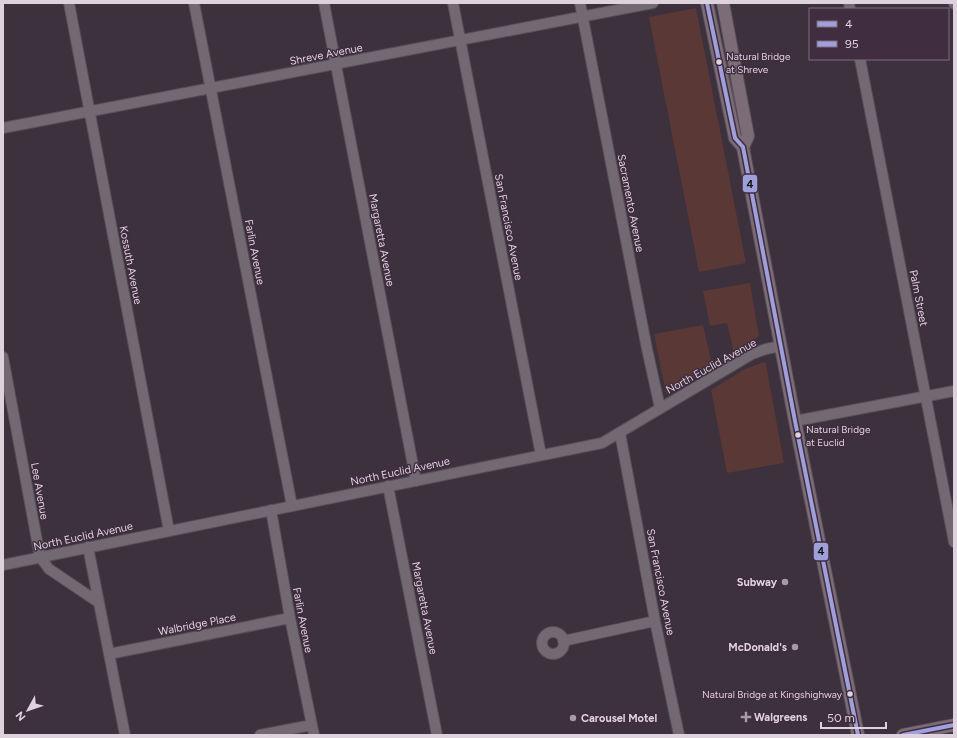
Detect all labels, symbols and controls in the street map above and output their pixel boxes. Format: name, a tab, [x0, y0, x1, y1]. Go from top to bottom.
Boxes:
legend	[809, 8, 949, 60]
text: 4	[845, 17, 853, 31]
text: 95	[845, 37, 859, 51]
street label: Shreve Avenue	[289, 41, 364, 68]
place label: Natural Bridge at Shreve	[726, 50, 791, 76]
marker: Natural Bridge at Shreve	[714, 57, 724, 67]
street label: Sacramento Avenue	[615, 153, 646, 253]
street label: San Francisco Avenue	[492, 173, 525, 282]
line badge: 4	[742, 174, 758, 193]
text: 4	[747, 178, 754, 191]
street label: Margaretta Avenue	[366, 193, 397, 288]
street label: Farlin Avenue	[242, 218, 267, 286]
street label: Kossuth Avenue	[117, 225, 144, 305]
street label: Palm Street	[907, 269, 930, 327]
street label: North Euclid Avenue	[664, 336, 759, 397]
place label: Natural Bridge at Euclid	[806, 423, 871, 449]
marker: Natural Bridge at Euclid	[793, 430, 803, 440]
street label: North Euclid Avenue	[349, 455, 451, 488]
street label: Lee Avenue	[28, 462, 51, 521]
street label: North Euclid Avenue	[32, 520, 134, 553]
street label: San Francisco Avenue	[644, 528, 677, 637]
line badge: 4	[813, 542, 829, 561]
text: 4	[818, 545, 825, 558]
street label: Margaretta Avenue	[409, 561, 440, 656]
place label: Subway	[737, 576, 778, 589]
marker: Subway	[780, 577, 790, 587]
street label: Farlin Avenue	[290, 586, 315, 654]
street label: Walbridge Place	[157, 611, 237, 638]
place label: McDonald's	[728, 641, 787, 654]
marker: McDonald's	[790, 642, 800, 652]
place label: Natural Bridge at Kingshighway	[702, 688, 843, 701]
marker: Natural Bridge at Kingshighway	[845, 689, 855, 699]
north arrow	[8, 690, 48, 730]
scale bar	[821, 704, 886, 730]
text: N	[13, 709, 28, 724]
place label: Walgreens	[754, 711, 807, 724]
text: 50 m	[827, 711, 855, 725]
place label: Carousel Motel	[581, 712, 657, 725]
marker: Walgreens	[741, 712, 751, 722]
marker: Carousel Motel	[568, 713, 578, 723]

